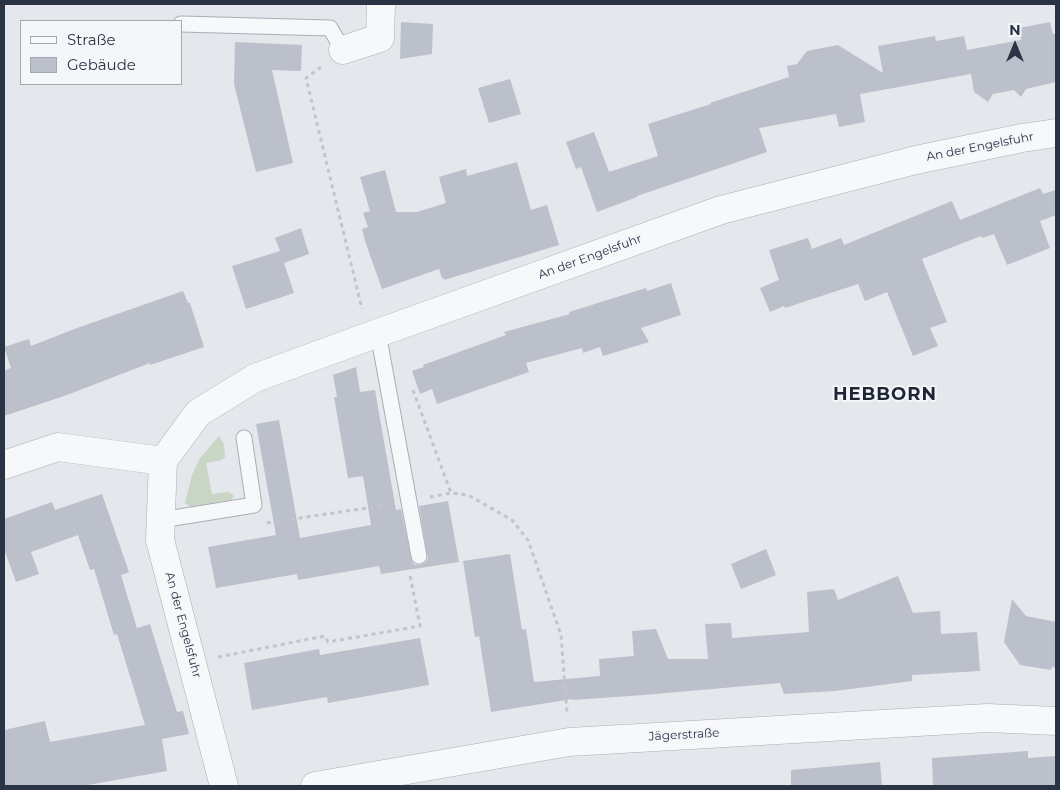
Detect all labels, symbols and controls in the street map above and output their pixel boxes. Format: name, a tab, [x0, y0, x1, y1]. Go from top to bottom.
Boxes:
legend	[20, 20, 182, 85]
north arrow	[990, 20, 1040, 70]
text: N	[1009, 21, 1021, 39]
text: Straße	[67, 30, 116, 49]
text: Gebäude	[67, 55, 136, 74]
street label: An der Engelsfuhr	[925, 130, 1035, 164]
street label: An der Engelsfuhr	[536, 232, 644, 282]
district label: HEBBORN	[832, 384, 938, 406]
street label: An der Engelsfuhr	[162, 571, 204, 679]
street label: Jägerstraße	[648, 726, 720, 744]

